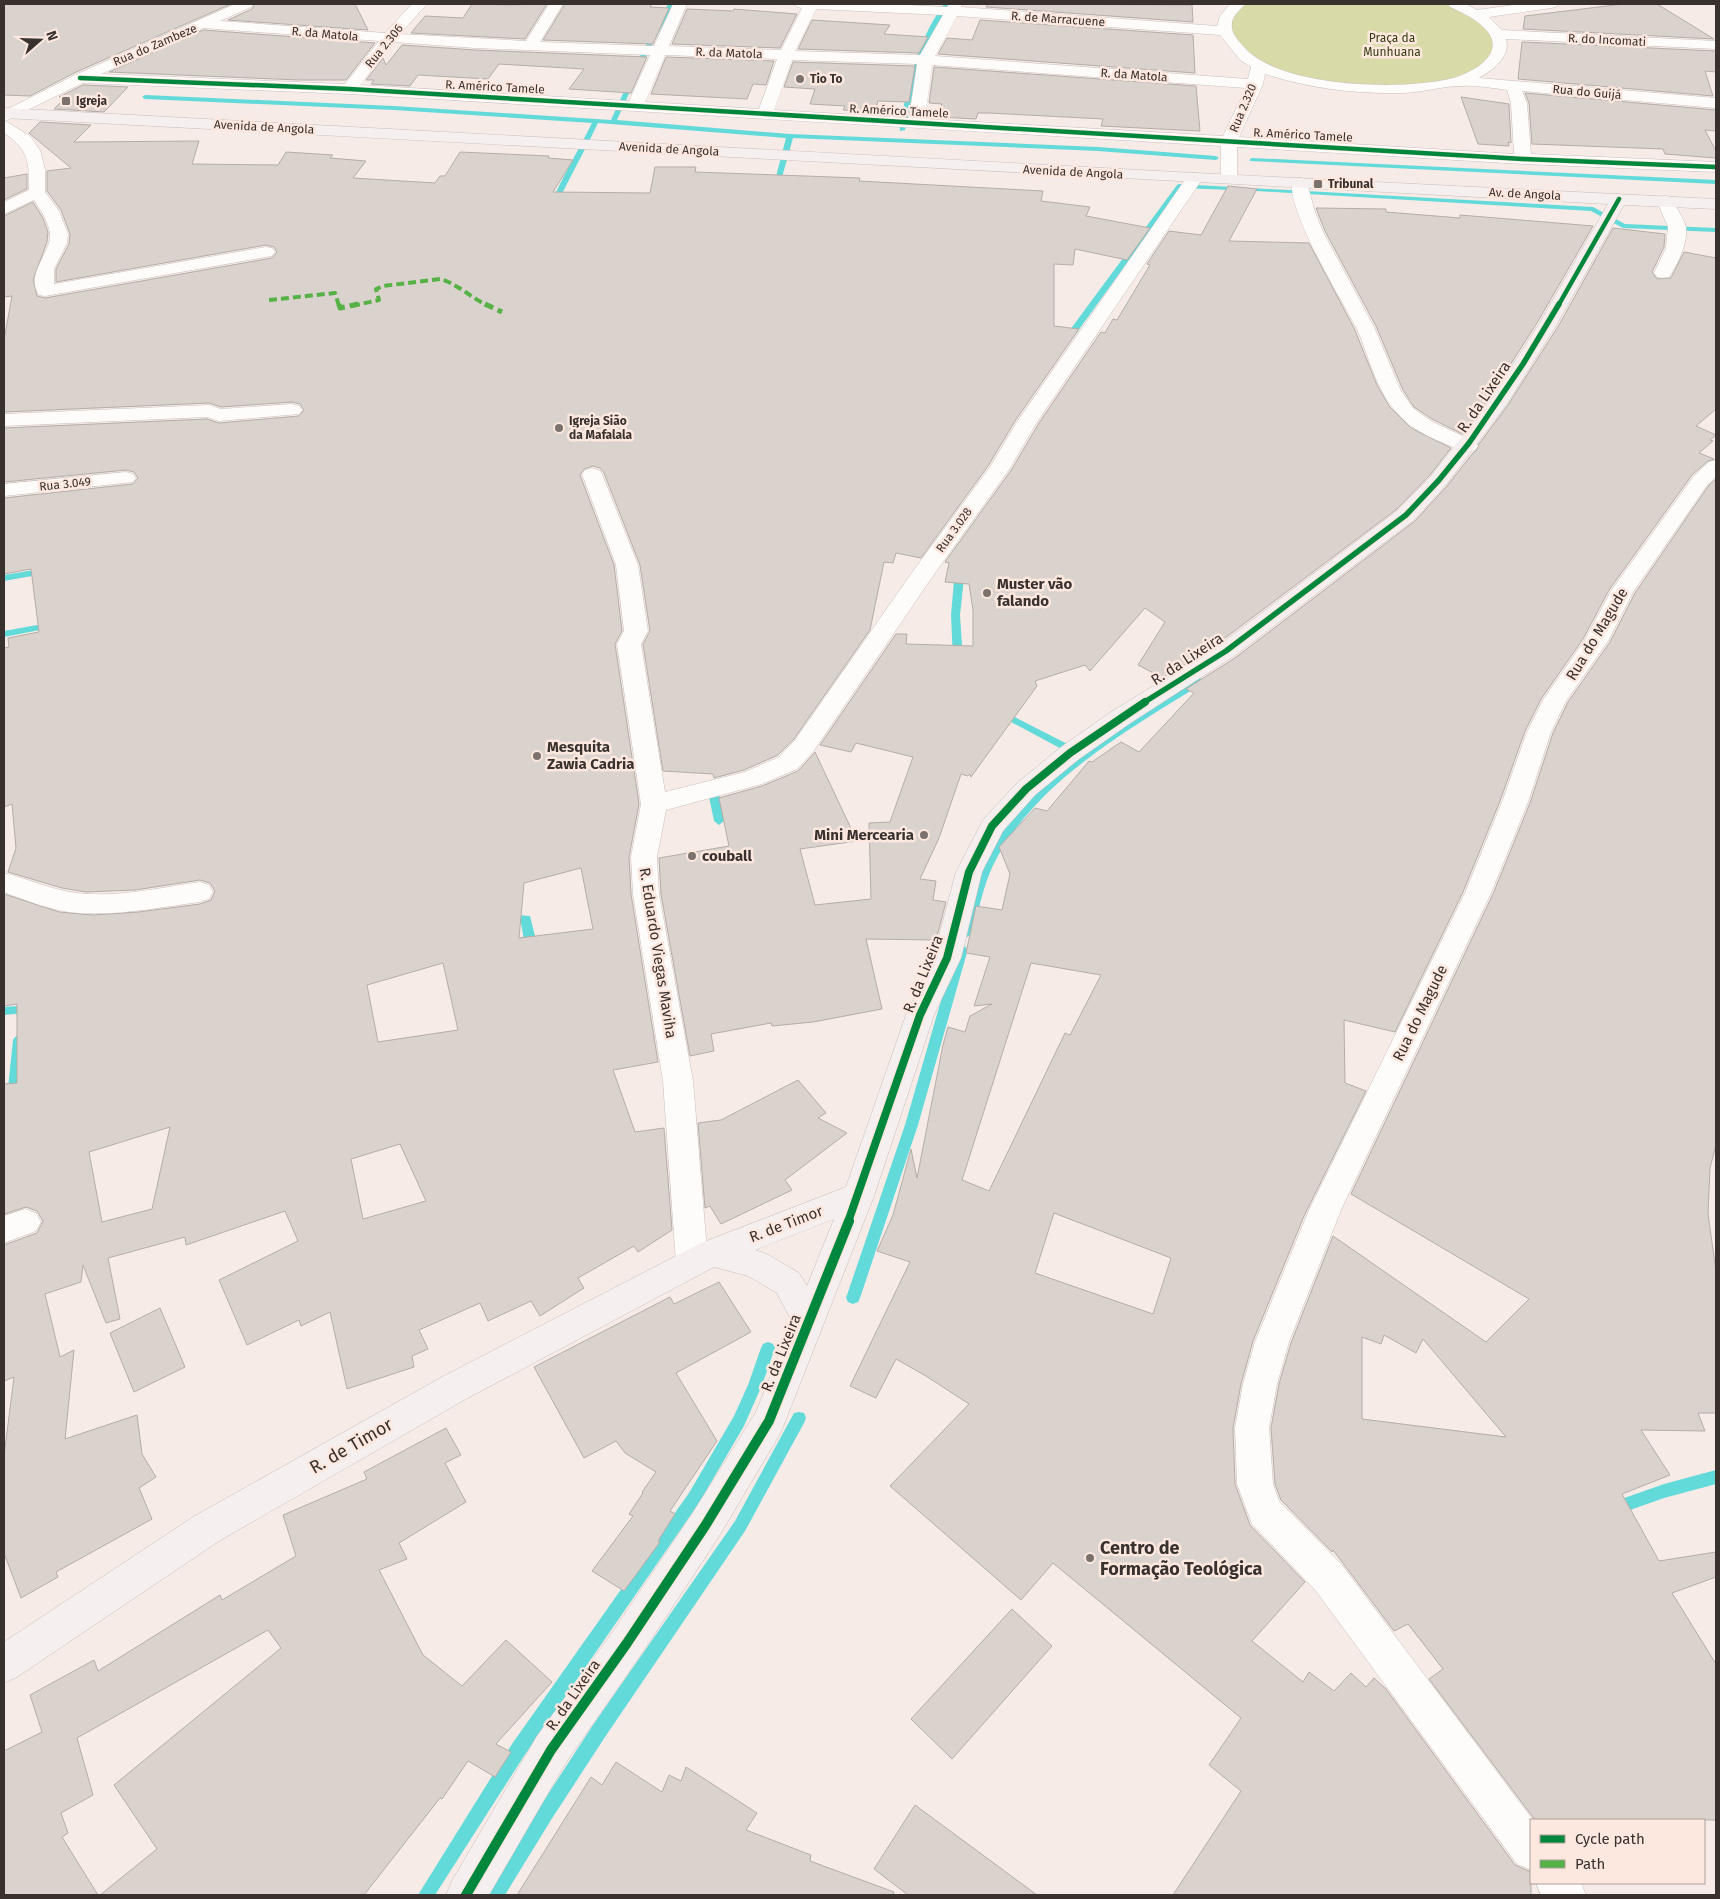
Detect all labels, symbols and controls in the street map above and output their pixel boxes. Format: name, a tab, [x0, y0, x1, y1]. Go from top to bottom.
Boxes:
street label: R. de Marracuene	[1011, 9, 1105, 29]
north arrow	[15, 15, 65, 65]
street label: Rua do Zambeze	[111, 21, 199, 69]
street label: Rua 2.306	[362, 21, 406, 71]
street label: R. da Matola	[291, 24, 359, 44]
text: N	[42, 28, 61, 43]
park label: Praça da Munhuana	[1363, 31, 1421, 59]
street label: R. do Incomati	[1568, 31, 1646, 49]
street label: R. da Matola	[695, 45, 763, 61]
street label: R. da Matola	[1100, 66, 1168, 84]
place label: Tio To	[810, 72, 843, 86]
marker: Tio To	[794, 73, 806, 85]
street label: R. Américo Tamele	[445, 77, 545, 97]
street label: Rua 2.320	[1227, 81, 1260, 134]
street label: Rua do Guijá	[1552, 82, 1622, 102]
place label: Igreja	[76, 94, 108, 108]
marker: Igreja	[60, 95, 72, 107]
street label: R. Américo Tamele	[849, 101, 949, 121]
street label: Avenida de Angola	[213, 117, 315, 137]
street label: R. Américo Tamele	[1253, 125, 1353, 145]
street label: Avenida de Angola	[618, 139, 720, 159]
street label: Avenida de Angola	[1022, 162, 1124, 182]
place label: Tribunal	[1328, 177, 1374, 191]
marker: Tribunal	[1312, 178, 1324, 190]
street label: Av. de Angola	[1489, 185, 1561, 203]
street label: R. da Lixeira	[1453, 358, 1515, 436]
place label: Igreja Sião da Mafalala	[569, 414, 633, 442]
marker: Igreja Sião da Mafalala	[553, 422, 565, 434]
street label: Rua 3.049	[38, 474, 92, 494]
street label: Rua 3.028	[933, 505, 975, 555]
place label: Muster vão falando	[997, 575, 1073, 610]
street label: Rua do Magude	[1562, 584, 1632, 684]
marker: Muster vão falando	[981, 587, 993, 599]
street label: R. da Lixeira	[1148, 629, 1226, 689]
place label: Mesquita Zawia Cadria	[547, 738, 635, 773]
marker: Mesquita Zawia Cadria	[531, 750, 543, 762]
place label: Mini Mercearia	[814, 826, 914, 844]
marker: Mini Mercearia	[918, 829, 930, 841]
place label: couball	[702, 847, 753, 865]
marker: couball	[686, 850, 698, 862]
street label: R. Eduardo Viegas Maviha	[636, 866, 680, 1040]
street label: R. da Lixeira	[899, 932, 947, 1016]
street label: Rua do Magude	[1389, 962, 1451, 1064]
street label: R. de Timor	[747, 1202, 825, 1246]
street label: R. da Lixeira	[757, 1311, 805, 1395]
street label: R. de Timor	[305, 1413, 397, 1479]
place label: Centro de Formação Teológica	[1100, 1537, 1262, 1580]
marker: Centro de Formação Teológica	[1084, 1552, 1096, 1564]
street label: R. da Lixeira	[542, 1656, 604, 1734]
legend	[1530, 1819, 1705, 1884]
text: Cycle path	[1575, 1830, 1645, 1848]
text: Path	[1575, 1855, 1605, 1873]

